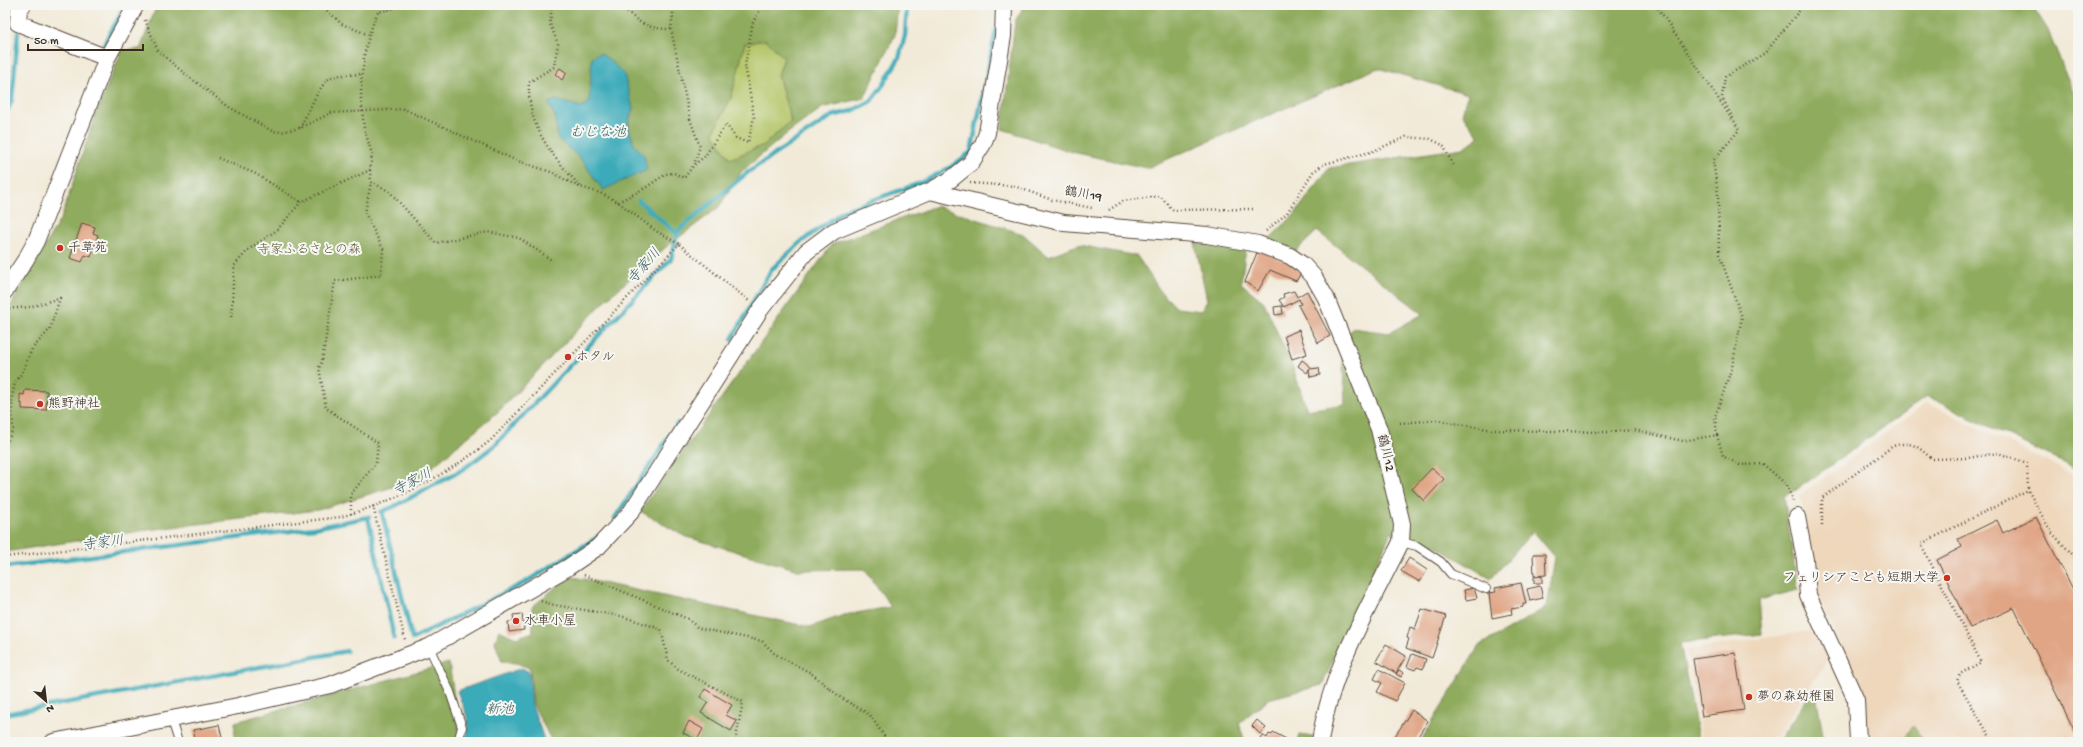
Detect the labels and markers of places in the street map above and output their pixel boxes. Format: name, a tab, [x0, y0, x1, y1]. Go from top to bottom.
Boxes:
place label: 千草苑	[68, 241, 107, 256]
marker: 千草苑	[55, 243, 65, 253]
place label: ホタル	[576, 350, 615, 365]
marker: ホタル	[563, 352, 573, 362]
place label: 熊野神社	[48, 396, 100, 412]
marker: 熊野神社	[35, 399, 45, 409]
place label: フェリシアこども短期大学	[1783, 570, 1939, 586]
marker: フェリシアこども短期大学	[1942, 573, 1952, 583]
place label: 水車小屋	[524, 613, 576, 629]
marker: 水車小屋	[511, 616, 521, 626]
place label: 夢の森幼稚園	[1757, 689, 1835, 705]
marker: 夢の森幼稚園	[1744, 692, 1754, 702]

